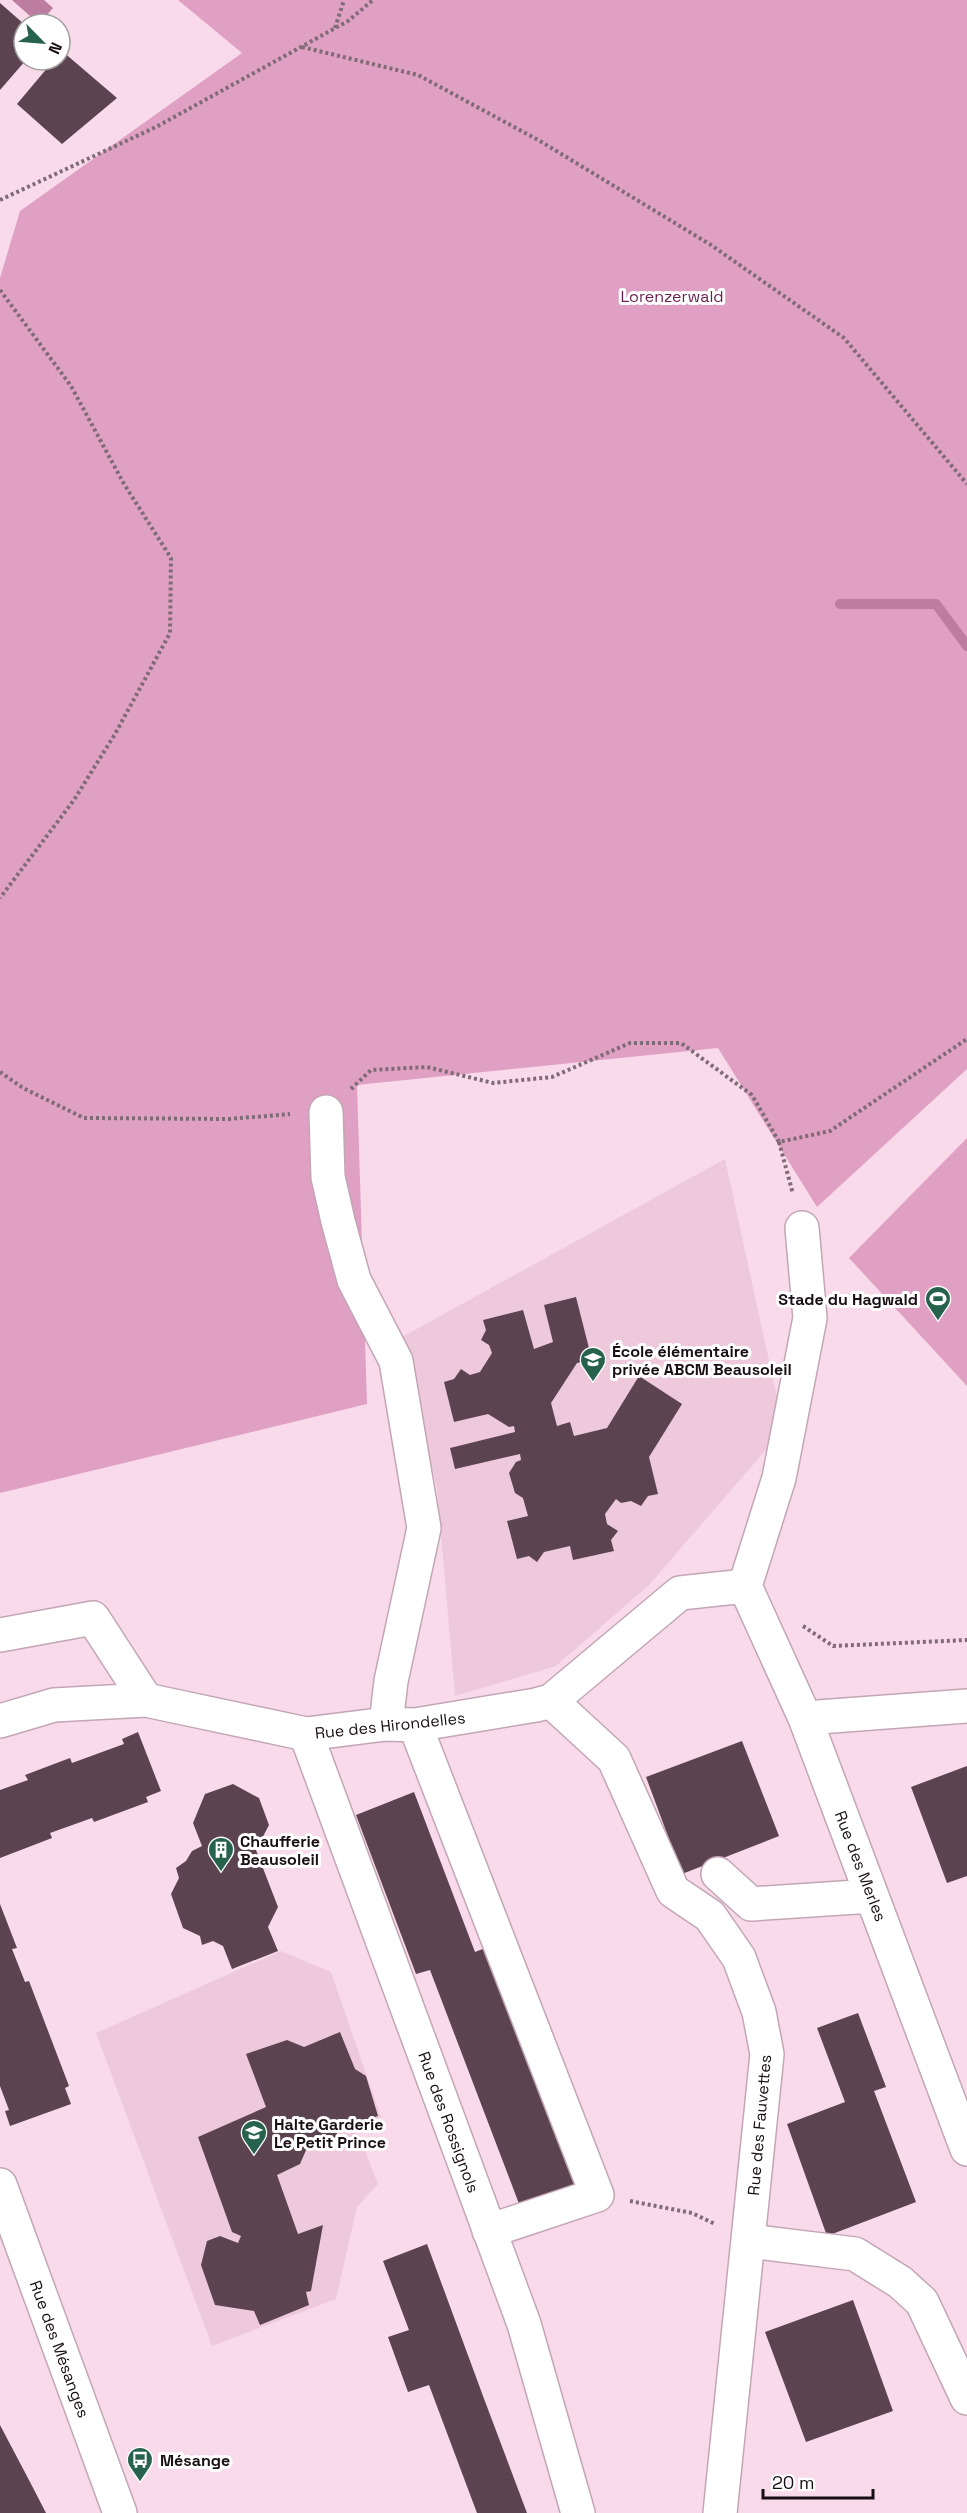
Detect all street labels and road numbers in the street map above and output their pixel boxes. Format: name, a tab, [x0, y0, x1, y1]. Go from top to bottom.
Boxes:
street label: Rue des Hirondelles	[314, 1707, 466, 1744]
street label: Rue des Merles	[830, 1808, 891, 1925]
street label: Rue des Rossignols	[413, 2049, 484, 2196]
street label: Rue des Fauvettes	[743, 2054, 776, 2196]
street label: Rue des Mésanges	[25, 2278, 94, 2421]

